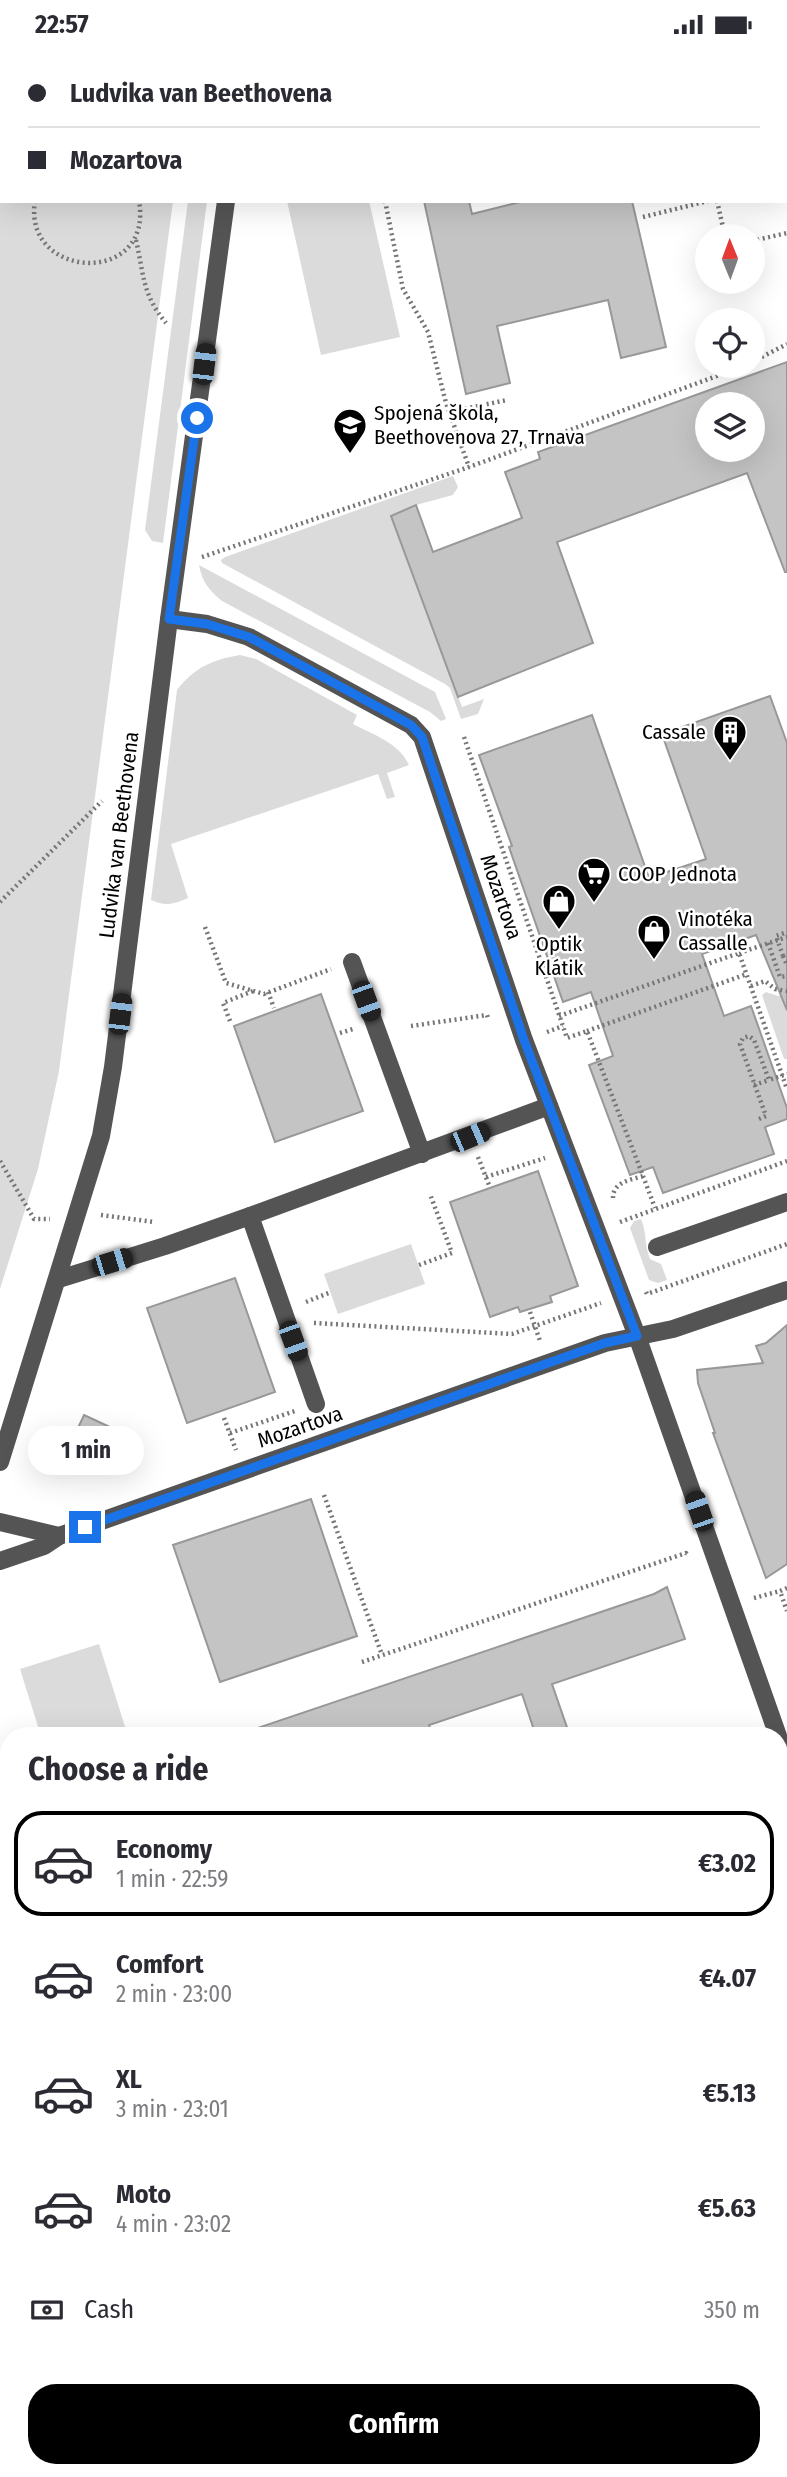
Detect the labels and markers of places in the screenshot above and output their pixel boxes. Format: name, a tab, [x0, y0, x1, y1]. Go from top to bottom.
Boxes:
place label: Spojená škola, Beethovenova 27, Trnava	[374, 400, 585, 450]
school or university icon: Spojená škola, Beethovenova 27, Trnava	[331, 406, 369, 455]
building icon: Cassale	[711, 713, 749, 762]
place label: Cassale	[642, 719, 706, 745]
supermarket icon: COOP Jednota	[575, 855, 613, 904]
place label: COOP Jednota	[618, 861, 737, 887]
shop icon: Optik Klátik	[540, 882, 578, 931]
place label: Vinotéka Cassalle	[678, 906, 753, 956]
shop icon: Vinotéka Cassalle	[635, 912, 673, 961]
place label: Optik Klátik	[535, 931, 584, 981]

